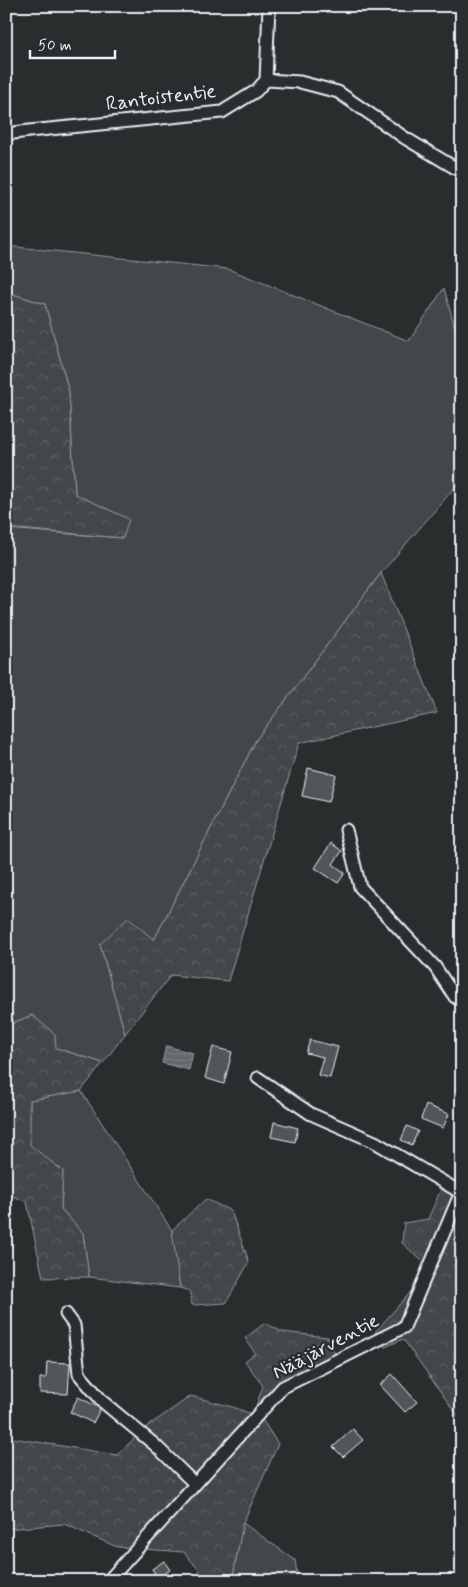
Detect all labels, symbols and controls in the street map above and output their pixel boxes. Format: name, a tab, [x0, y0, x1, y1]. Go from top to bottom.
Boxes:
scale bar	[30, 28, 115, 60]
text: 50 m	[38, 36, 72, 56]
street label: Rantoistentie	[104, 78, 218, 118]
street label: Nääjärventie	[268, 1308, 384, 1386]

